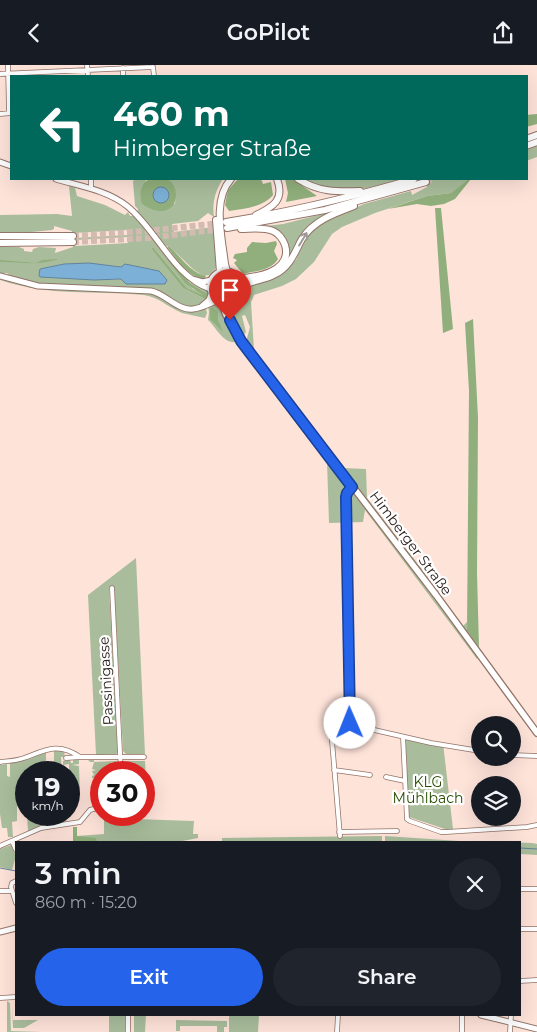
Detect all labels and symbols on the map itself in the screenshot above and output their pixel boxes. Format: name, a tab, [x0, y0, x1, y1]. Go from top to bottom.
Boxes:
one-way arrow	[298, 232, 308, 246]
pin	[209, 269, 251, 320]
street label: Himberger Straße	[366, 487, 456, 599]
street label: Passinigasse	[95, 636, 117, 726]
position arrow	[323, 696, 375, 748]
speed limit sign: 30	[90, 761, 155, 826]
park label: KLG Mühlbach	[393, 773, 463, 807]

